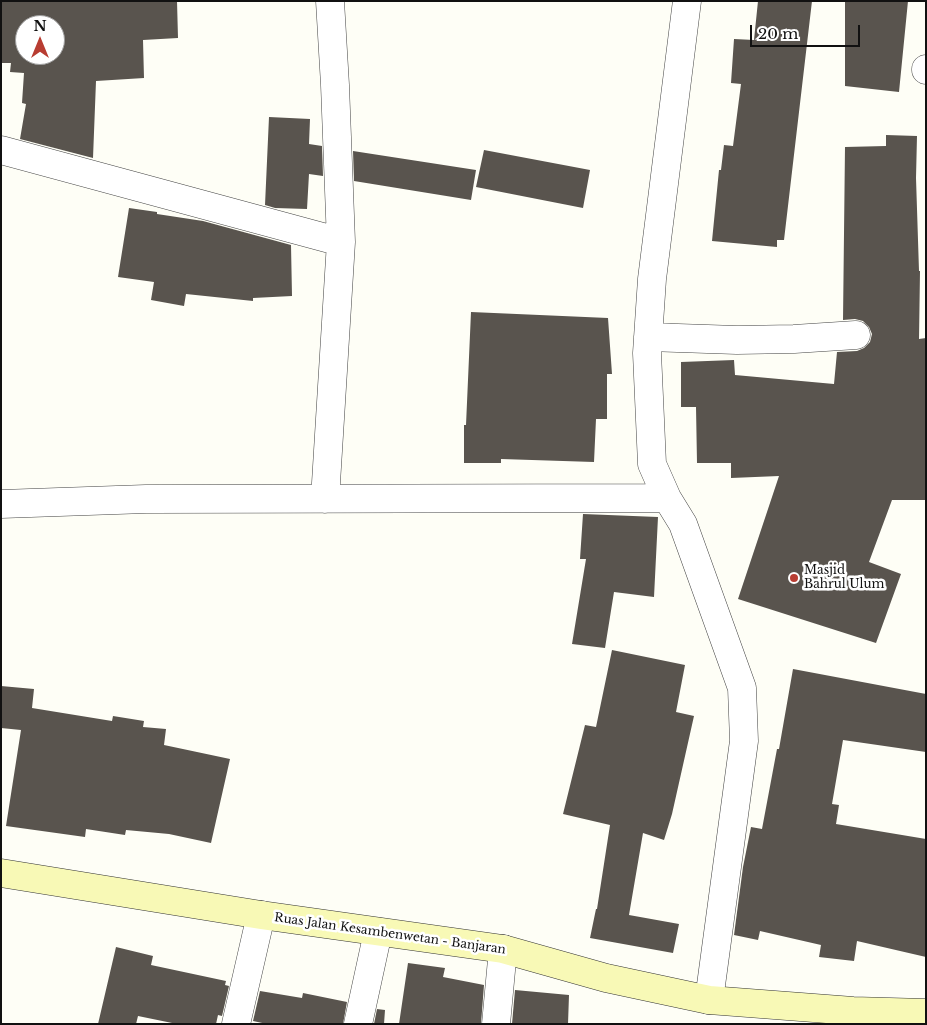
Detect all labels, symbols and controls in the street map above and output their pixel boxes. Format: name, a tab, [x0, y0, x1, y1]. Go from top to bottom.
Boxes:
north arrow	[15, 15, 65, 65]
scale bar	[752, 15, 862, 47]
text: N	[33, 17, 47, 35]
text: 20 m	[758, 24, 798, 43]
place label: Masjid Bahrul Ulum	[804, 564, 884, 592]
marker: Masjid Bahrul Ulum	[788, 572, 800, 584]
street label: Ruas Jalan Kesambenwetan - Banjaran	[273, 911, 507, 957]

